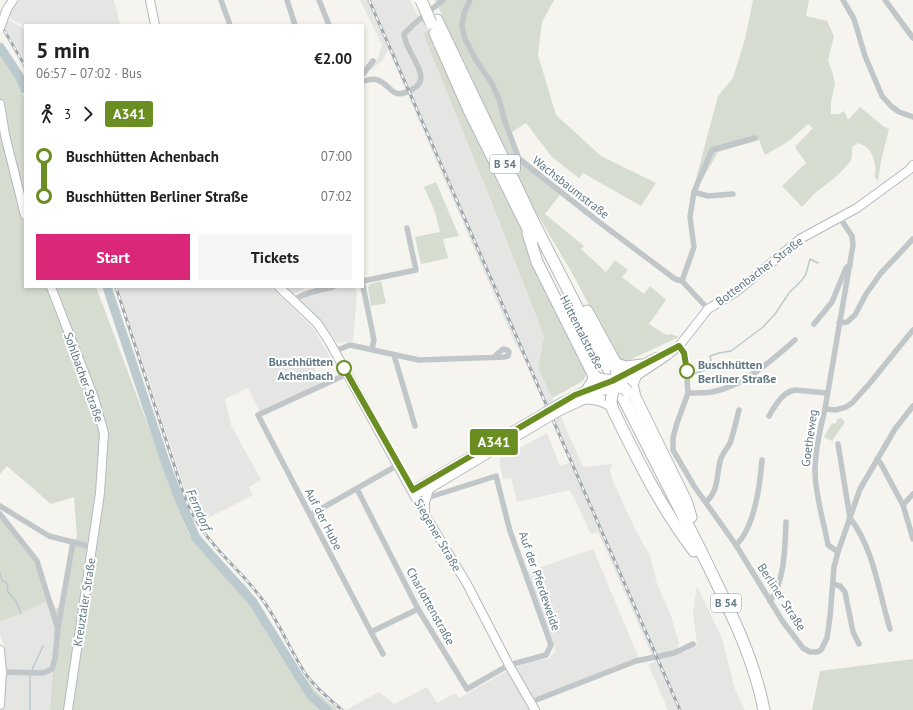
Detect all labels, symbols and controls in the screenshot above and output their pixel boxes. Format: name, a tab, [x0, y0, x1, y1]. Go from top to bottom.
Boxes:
text: 5 min	[36, 36, 90, 64]
text: €2.00	[314, 49, 352, 68]
text: 06:57 – 07:02 · Bus	[36, 65, 142, 82]
icon: walk	[36, 103, 58, 125]
icon: forward	[77, 103, 99, 125]
text: A341	[113, 105, 145, 123]
text: 3	[64, 106, 71, 123]
text: Buschhütten Achenbach	[66, 147, 219, 166]
text: 07:00	[321, 148, 352, 165]
street label: Wachsbaumstraße	[530, 152, 612, 222]
road number: B 54	[490, 155, 520, 173]
text: Buschhütten Berliner Straße	[66, 187, 248, 206]
text: 07:02	[321, 188, 352, 205]
street label: Bottenbacher Straße	[712, 233, 806, 309]
button: Start	[36, 234, 190, 280]
button: Tickets	[198, 234, 352, 280]
street label: Hüttentalstraße	[557, 292, 607, 372]
street label: Sohlbacher Straße	[61, 330, 107, 424]
place label: Buschhütten Achenbach	[269, 354, 333, 383]
place label: Buschhütten Berliner Straße	[698, 357, 776, 386]
marker: Buschhütten Achenbach	[336, 360, 352, 376]
marker: Buschhütten Berliner Straße	[679, 363, 695, 379]
street label: Goetheweg	[798, 408, 820, 468]
line badge: A341	[466, 429, 522, 455]
text: A341	[478, 433, 510, 451]
water label: Ferndorf	[182, 486, 217, 536]
street label: Auf der Hube	[302, 486, 346, 552]
street label: Siegener Straße	[411, 496, 465, 574]
street label: Auf der Pferdeweide	[516, 529, 564, 633]
street label: Kreuztaler Straße	[70, 557, 98, 647]
street label: Berliner Straße	[755, 560, 809, 634]
street label: Charlottenstraße	[403, 565, 459, 647]
road number: B 54	[711, 594, 741, 612]

